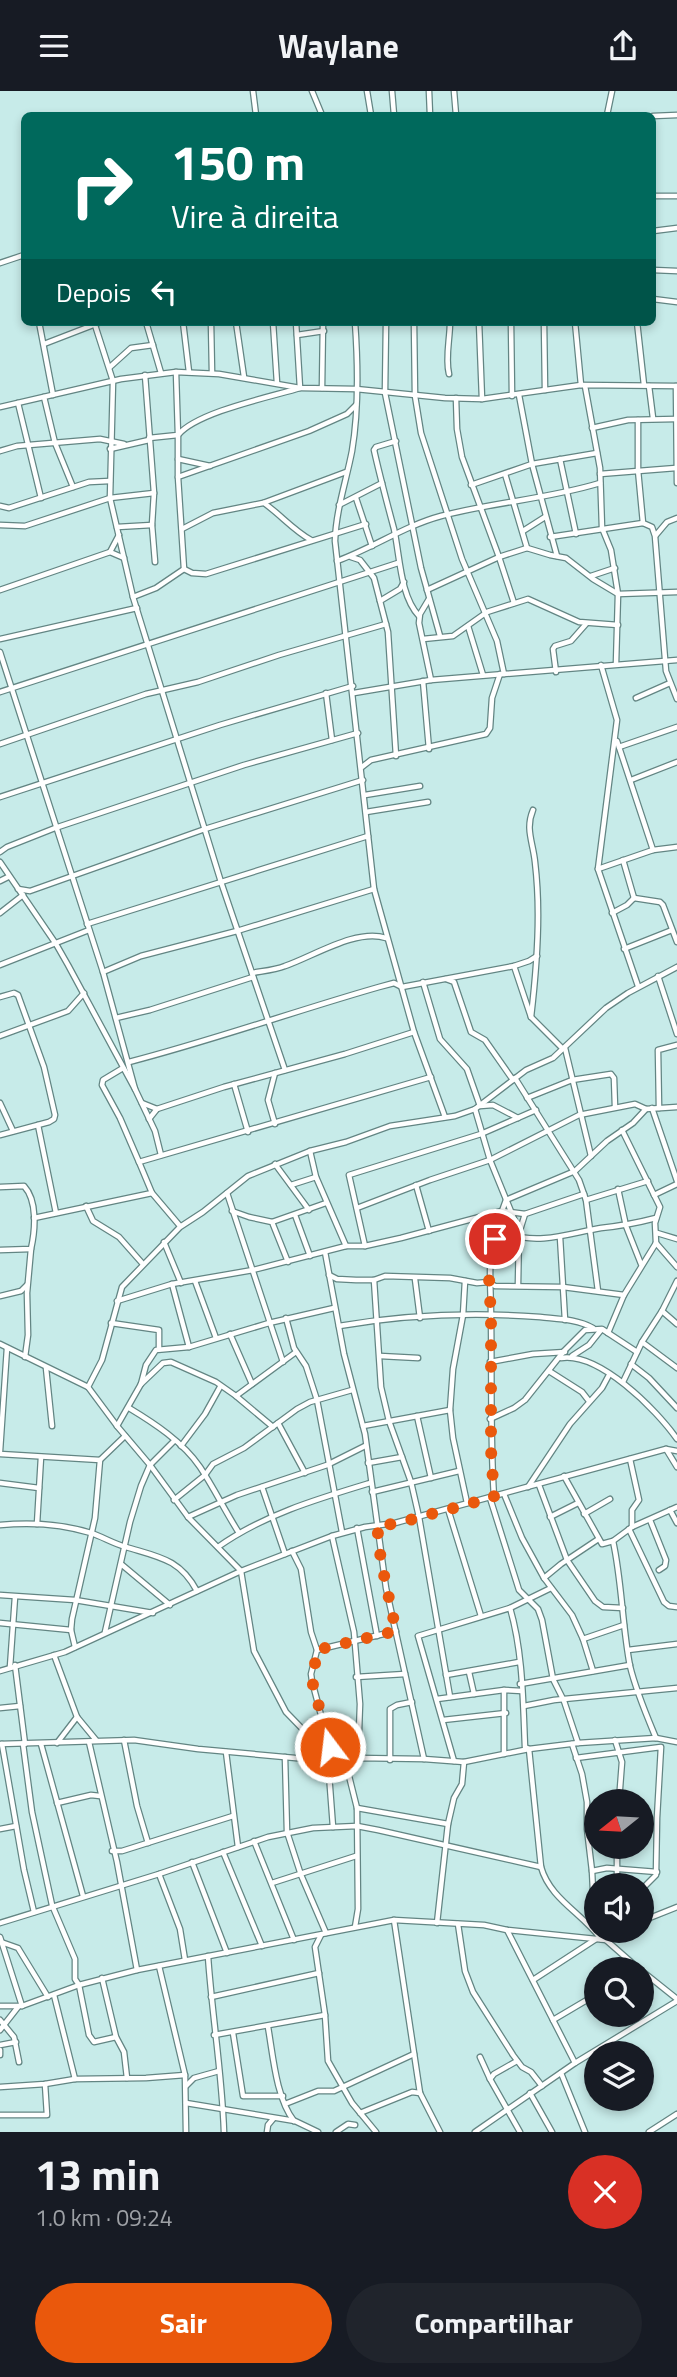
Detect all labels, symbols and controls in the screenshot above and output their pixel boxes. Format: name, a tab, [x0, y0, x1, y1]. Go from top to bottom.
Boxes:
text: Waylane	[278, 22, 399, 70]
icon: menu	[35, 27, 73, 65]
icon: share	[604, 27, 642, 65]
text: 150 m	[171, 124, 305, 199]
icon: right	[56, 140, 147, 231]
text: Vire à direita	[171, 192, 339, 240]
text: Depois	[56, 273, 131, 312]
icon: left	[145, 273, 183, 311]
pin	[465, 1209, 525, 1269]
icon: arrive	[476, 1220, 514, 1258]
position arrow	[293, 1710, 367, 1784]
north arrow	[584, 1789, 654, 1859]
map controls	[584, 1789, 654, 2111]
button: sound	[584, 1873, 654, 1943]
button: search	[584, 1957, 654, 2027]
button: layers	[584, 2041, 654, 2111]
text: 13 min	[35, 2142, 161, 2206]
button: close	[568, 2155, 642, 2229]
text: 1.0 km · 09:24	[35, 2200, 173, 2235]
button: Sair	[35, 2283, 332, 2363]
button: Compartilhar	[346, 2283, 642, 2363]

